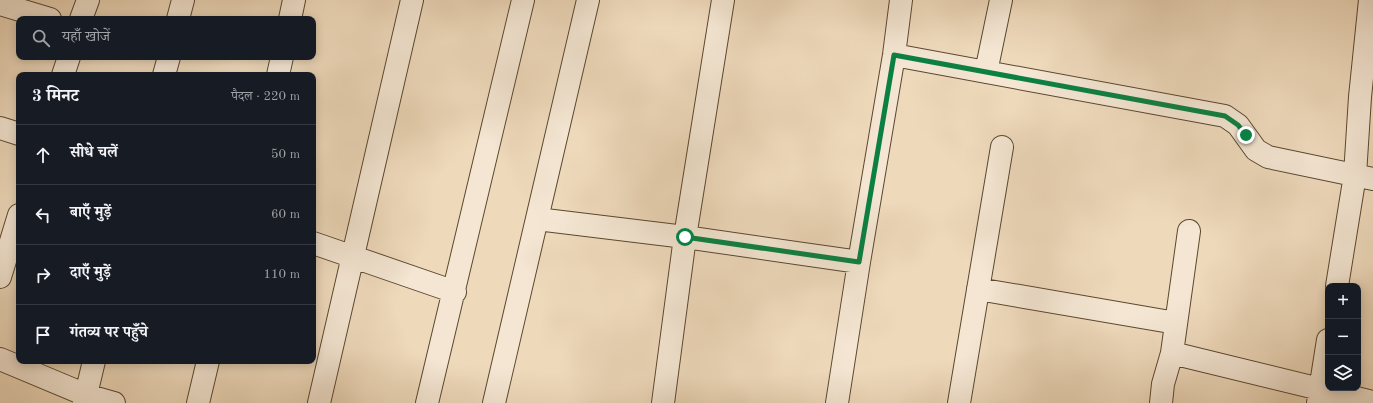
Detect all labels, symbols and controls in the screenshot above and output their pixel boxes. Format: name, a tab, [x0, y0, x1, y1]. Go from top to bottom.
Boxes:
search box	[16, 16, 316, 60]
icon: search	[30, 27, 52, 49]
text: यहाँ खोजें	[62, 30, 110, 45]
text: 3 मिनट	[32, 88, 79, 105]
text: पैदल · 220 m	[231, 90, 300, 103]
route end	[1237, 126, 1255, 144]
icon: ahead	[32, 144, 54, 166]
text: सीधे चलें	[70, 146, 118, 161]
text: 50 m	[271, 148, 300, 161]
icon: left	[32, 204, 54, 226]
text: बाएँ मुड़ें	[70, 206, 111, 221]
text: 60 m	[271, 208, 300, 221]
route start	[676, 228, 694, 246]
icon: right	[32, 264, 54, 286]
text: दाएँ मुड़ें	[70, 266, 111, 281]
text: 110 m	[263, 268, 300, 281]
map controls	[1325, 283, 1361, 391]
button: +	[1325, 283, 1361, 319]
button: −	[1325, 319, 1361, 355]
icon: arrive	[32, 324, 54, 346]
text: गंतव्य पर पहुँचे	[70, 326, 148, 341]
button: layers	[1325, 355, 1361, 391]

